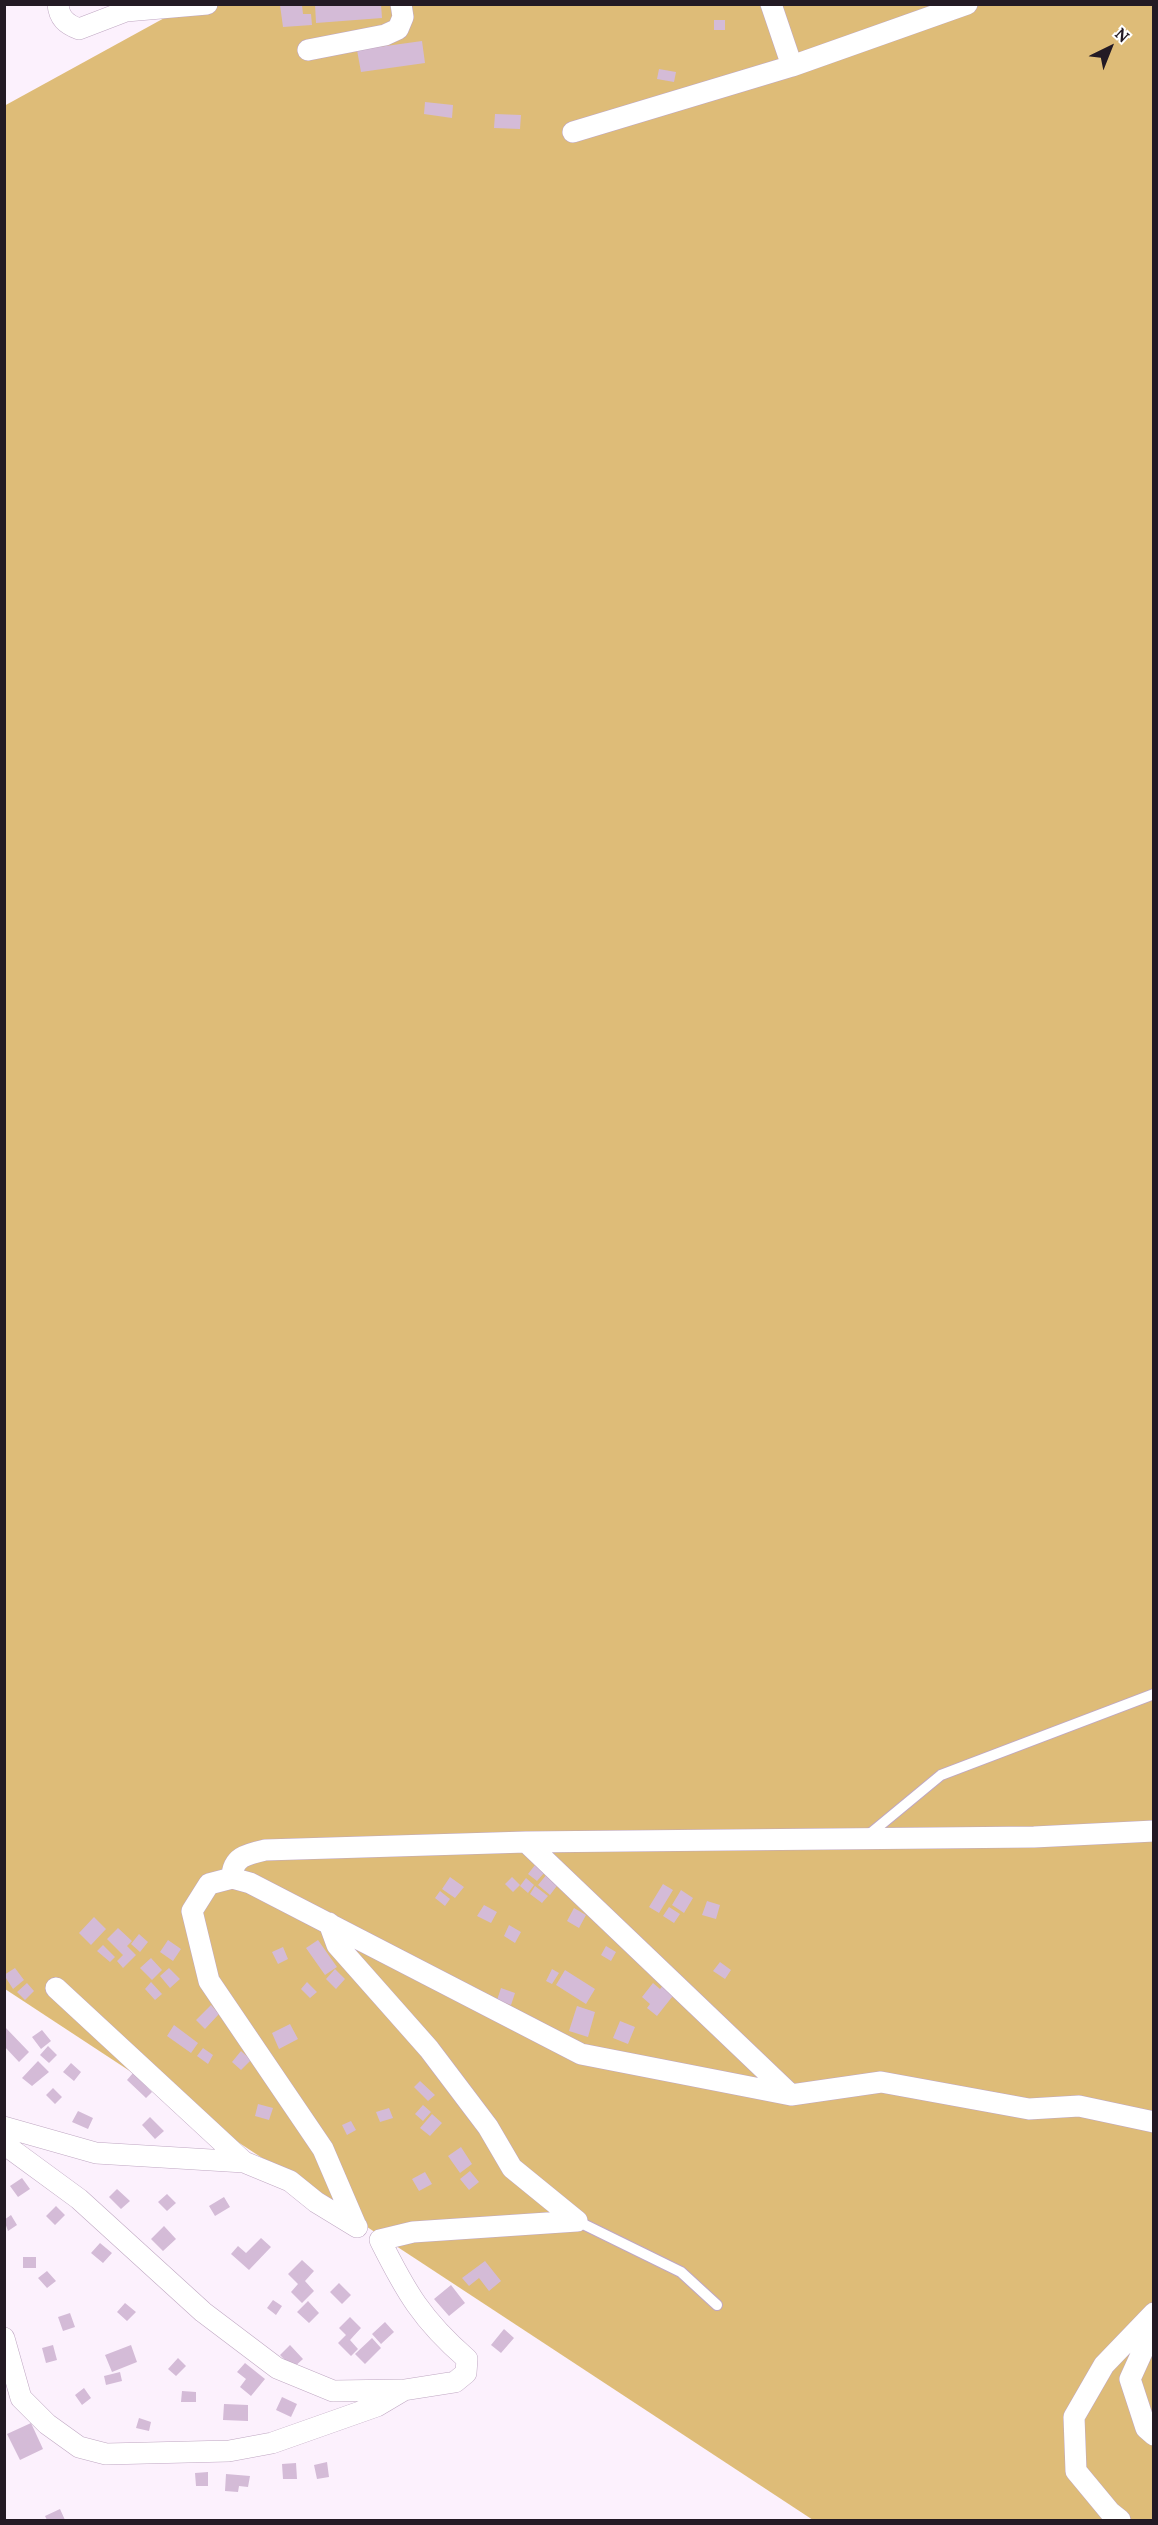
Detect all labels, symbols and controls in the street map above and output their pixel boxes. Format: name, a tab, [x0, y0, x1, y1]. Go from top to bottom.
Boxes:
north arrow	[1080, 18, 1140, 78]
text: N	[1111, 23, 1134, 46]

